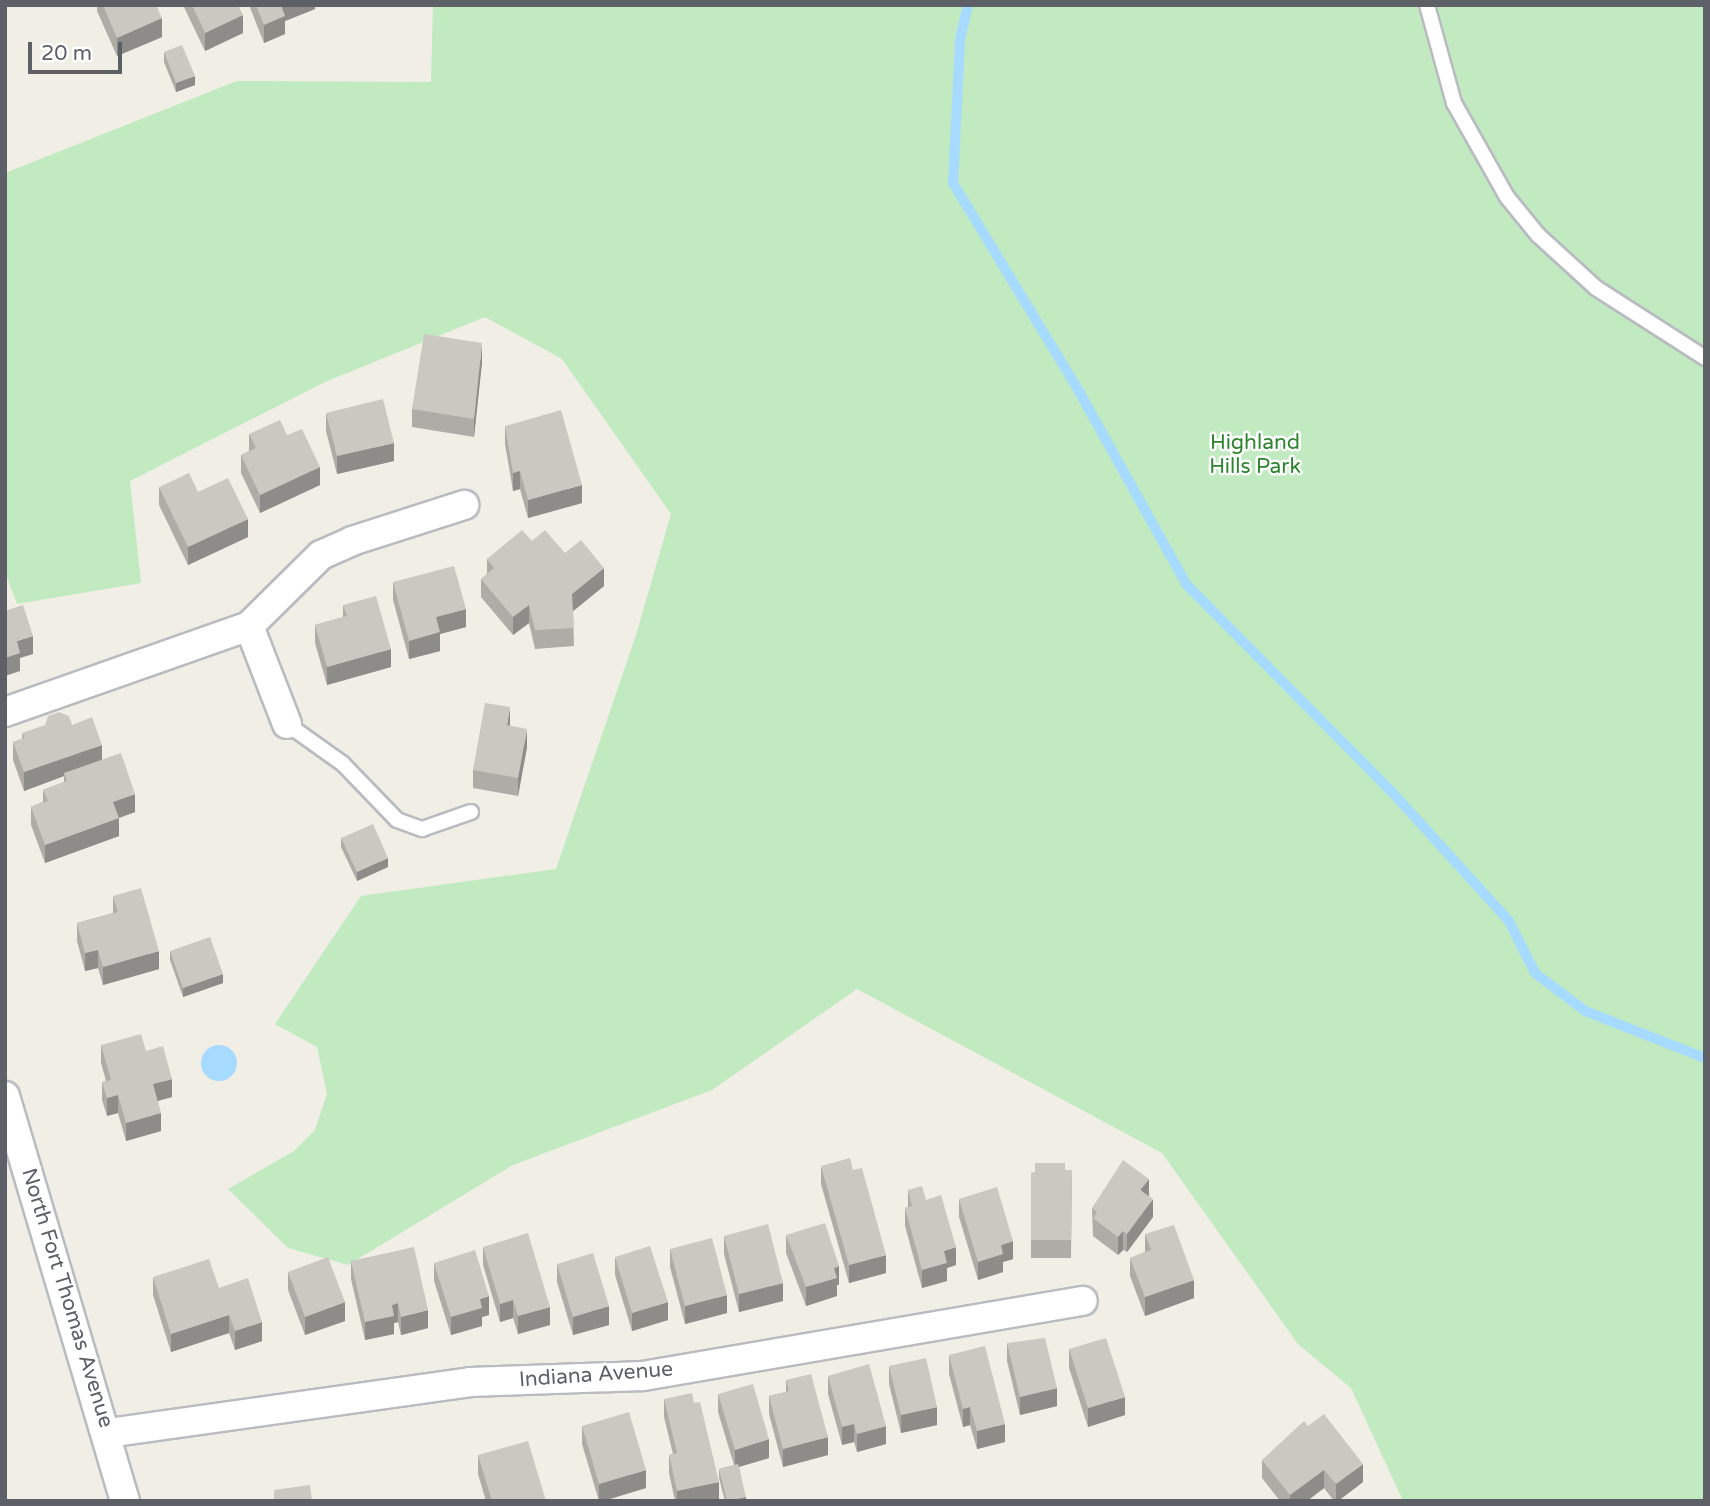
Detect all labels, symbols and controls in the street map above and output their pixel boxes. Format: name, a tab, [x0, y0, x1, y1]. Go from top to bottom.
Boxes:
scale bar	[32, 28, 126, 72]
text: 20 m	[41, 41, 92, 66]
park label: Highland Hills Park	[1209, 430, 1301, 480]
street label: North Fort Thomas Avenue	[15, 1165, 119, 1431]
street label: Indiana Avenue	[518, 1357, 674, 1393]

